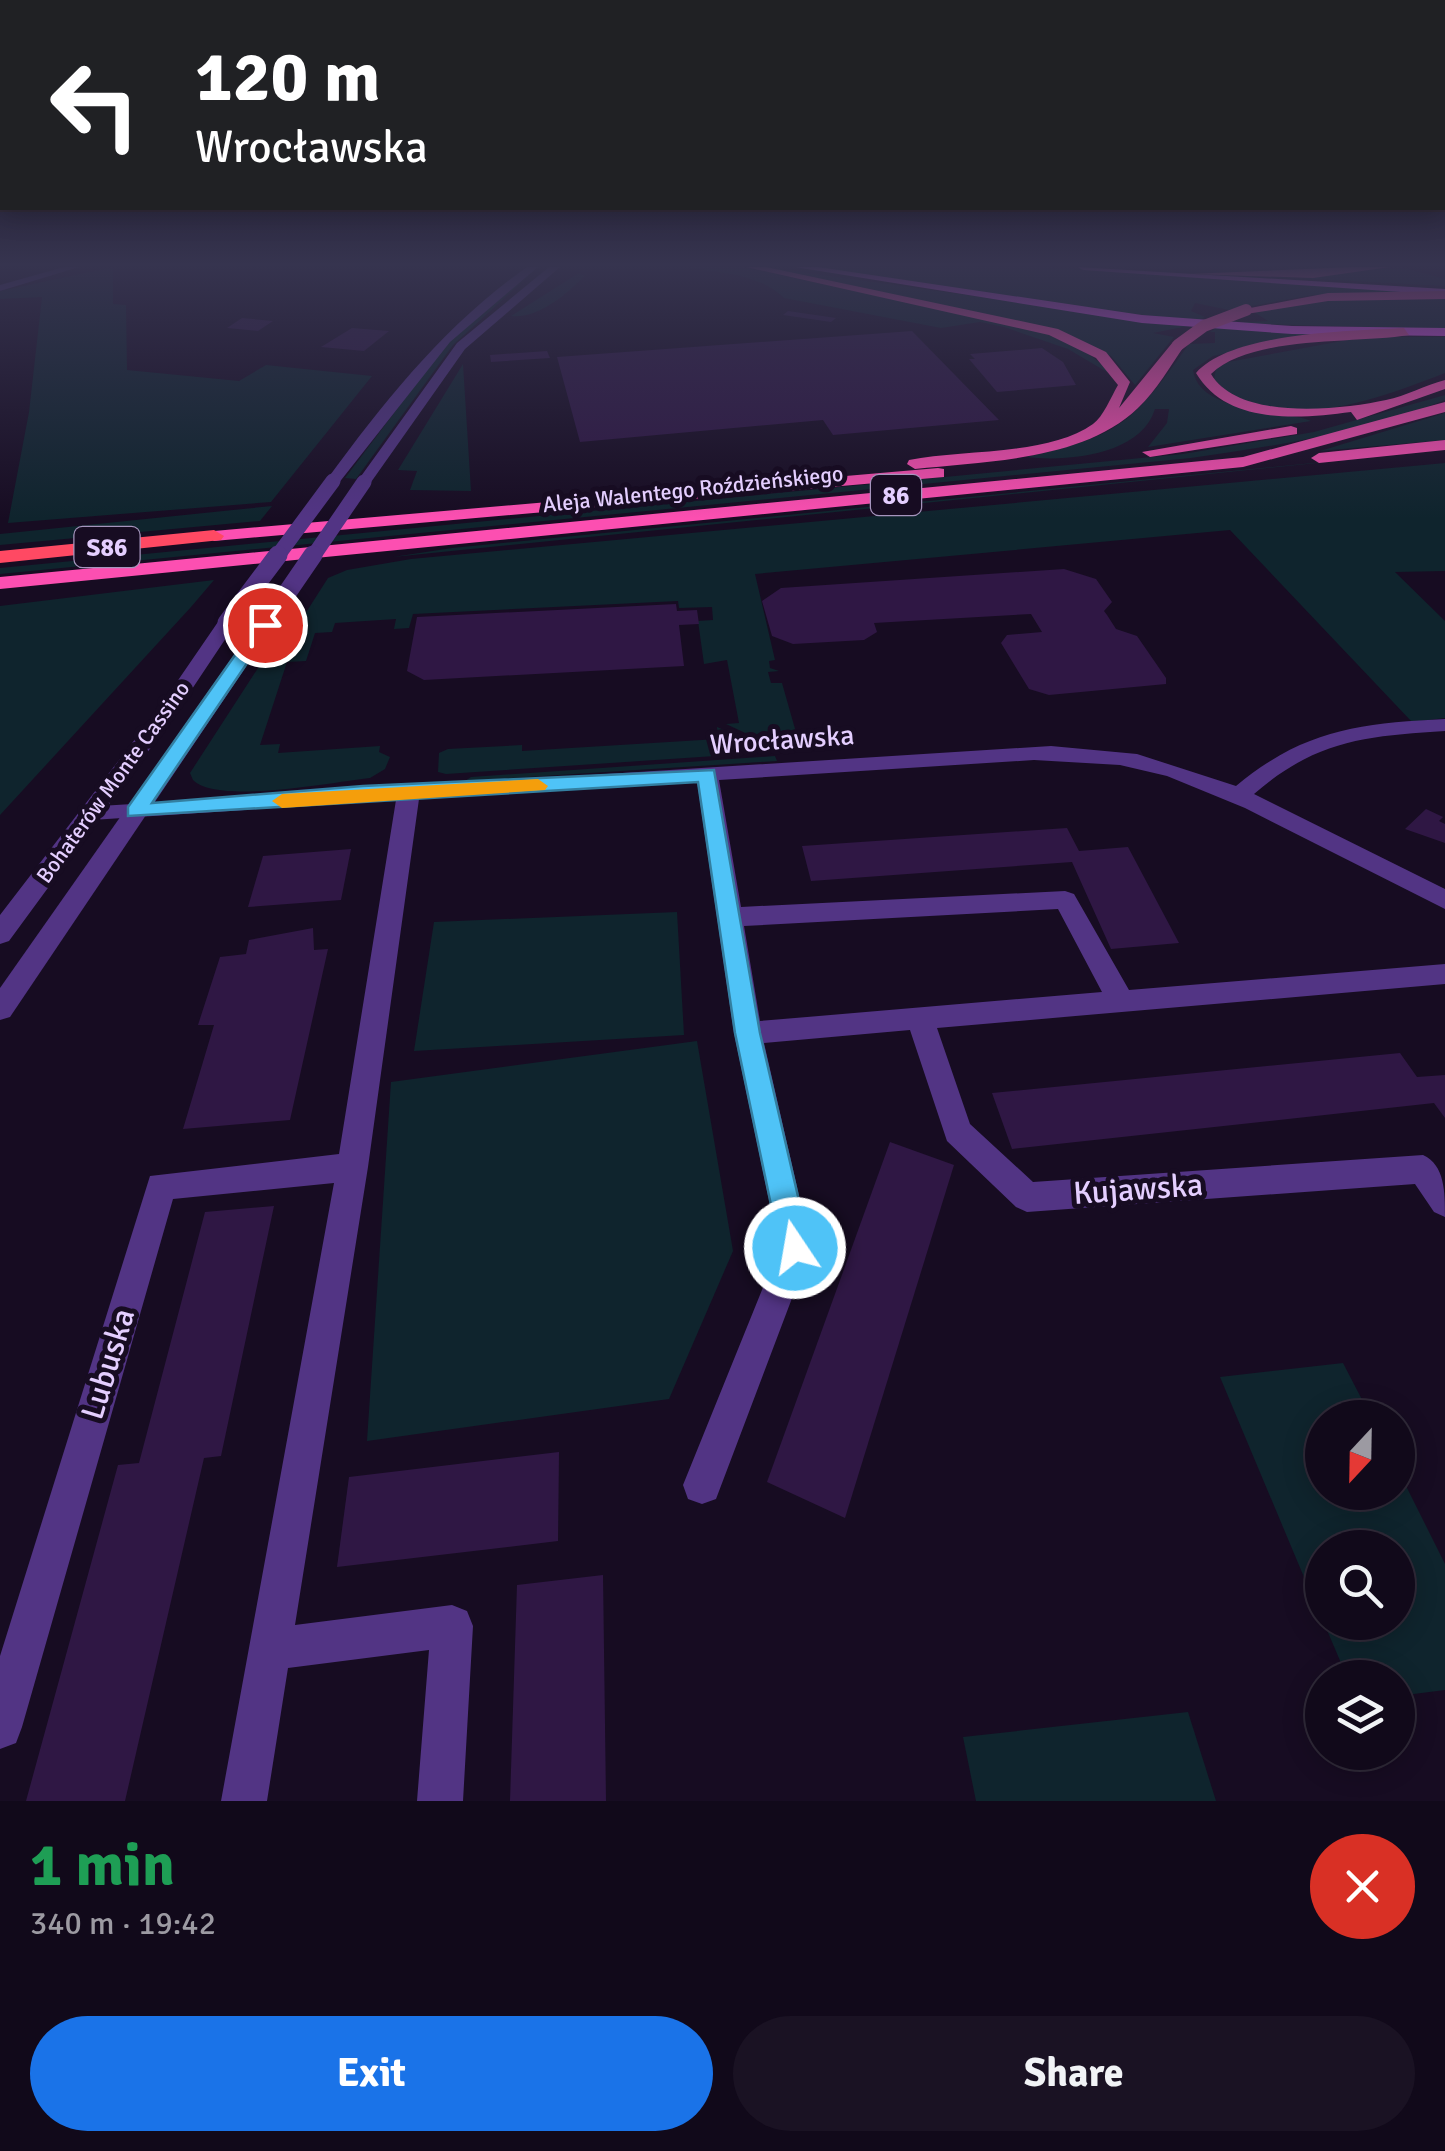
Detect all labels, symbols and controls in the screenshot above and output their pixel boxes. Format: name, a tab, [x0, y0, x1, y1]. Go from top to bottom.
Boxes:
text: 120 m	[195, 34, 380, 120]
icon: left	[30, 40, 160, 170]
text: Wrocławska	[195, 120, 428, 175]
street label: Aleja Walentego Roździeńskiego	[541, 460, 845, 518]
road number: 86	[871, 475, 921, 515]
road number: S86	[74, 527, 140, 567]
pin	[223, 583, 308, 668]
icon: arrive	[238, 598, 293, 653]
street label: Bohaterów Monte Cassino	[31, 676, 195, 888]
street label: Wrocławska	[709, 718, 855, 762]
street label: Kujawska	[1072, 1165, 1204, 1213]
position arrow	[743, 1196, 847, 1300]
street label: Lubuska	[73, 1304, 143, 1424]
north arrow	[1305, 1400, 1415, 1510]
map controls	[1305, 1400, 1415, 1770]
button: search	[1305, 1530, 1415, 1640]
button: layers	[1305, 1660, 1415, 1770]
text: 1 min	[30, 1829, 175, 1903]
button: close	[1310, 1834, 1415, 1939]
text: 340 m · 19:42	[30, 1904, 216, 1943]
button: Exit	[30, 2016, 713, 2131]
button: Share	[733, 2016, 1415, 2131]

